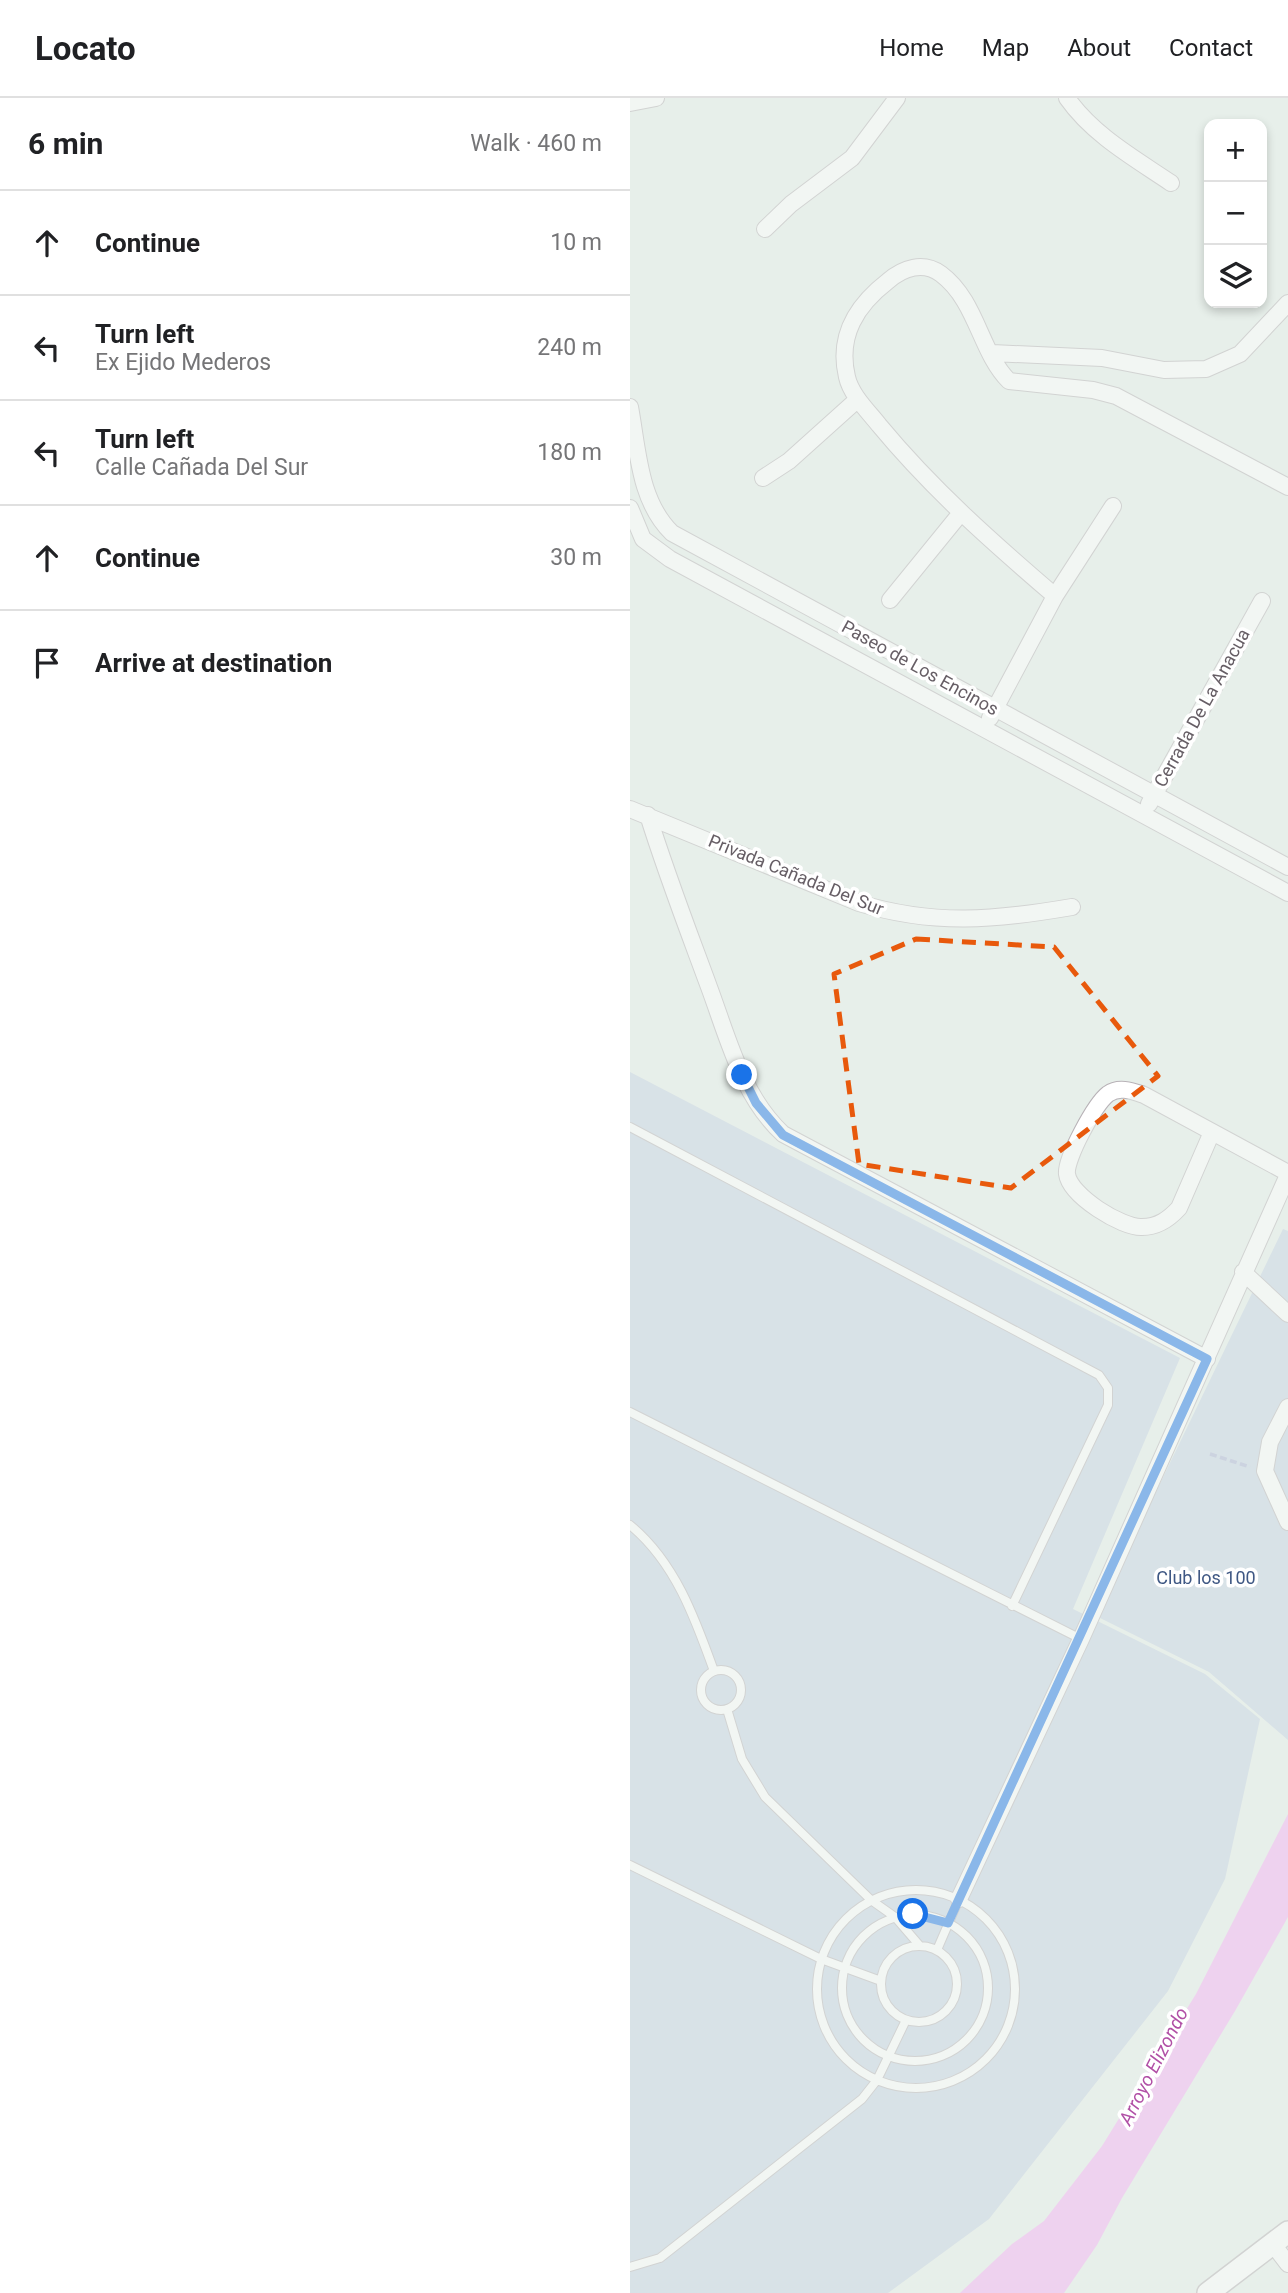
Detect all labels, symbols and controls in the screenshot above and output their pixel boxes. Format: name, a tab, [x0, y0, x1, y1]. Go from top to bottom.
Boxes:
text: Locato	[35, 29, 136, 68]
text: Home	[879, 34, 944, 62]
text: Map	[982, 34, 1029, 62]
text: About	[1067, 34, 1131, 62]
text: Contact	[1169, 34, 1253, 62]
map controls	[1204, 119, 1267, 308]
button: +	[1204, 119, 1267, 182]
text: 6 min	[28, 126, 103, 161]
text: Walk · 460 m	[470, 130, 602, 157]
button: −	[1204, 182, 1267, 245]
icon: ahead	[28, 224, 66, 262]
text: Continue	[95, 228, 200, 258]
text: 10 m	[550, 229, 602, 256]
button: layers	[1204, 245, 1267, 308]
text: Turn left	[95, 319, 194, 349]
icon: left	[28, 329, 66, 367]
text: 240 m	[537, 334, 602, 361]
text: Ex Ejido Mederos	[95, 349, 271, 376]
text: Turn left	[95, 424, 194, 454]
icon: left	[28, 434, 66, 472]
text: 180 m	[537, 439, 602, 466]
text: Calle Cañada Del Sur	[95, 454, 308, 481]
icon: ahead	[28, 539, 66, 577]
text: Continue	[95, 543, 200, 573]
text: 30 m	[550, 544, 602, 571]
street label: Paseo de Los Encinos	[838, 616, 1002, 719]
street label: Cerrada De La Anacua	[1149, 625, 1254, 791]
icon: arrive	[28, 644, 66, 682]
text: Arrive at destination	[95, 648, 332, 678]
street label: Privada Cañada Del Sur	[705, 830, 887, 919]
route end	[726, 1059, 757, 1090]
park label: Club los 100	[1156, 1567, 1256, 1588]
route start	[897, 1898, 928, 1929]
water label: Arroyo Elizondo	[1114, 2004, 1193, 2130]

